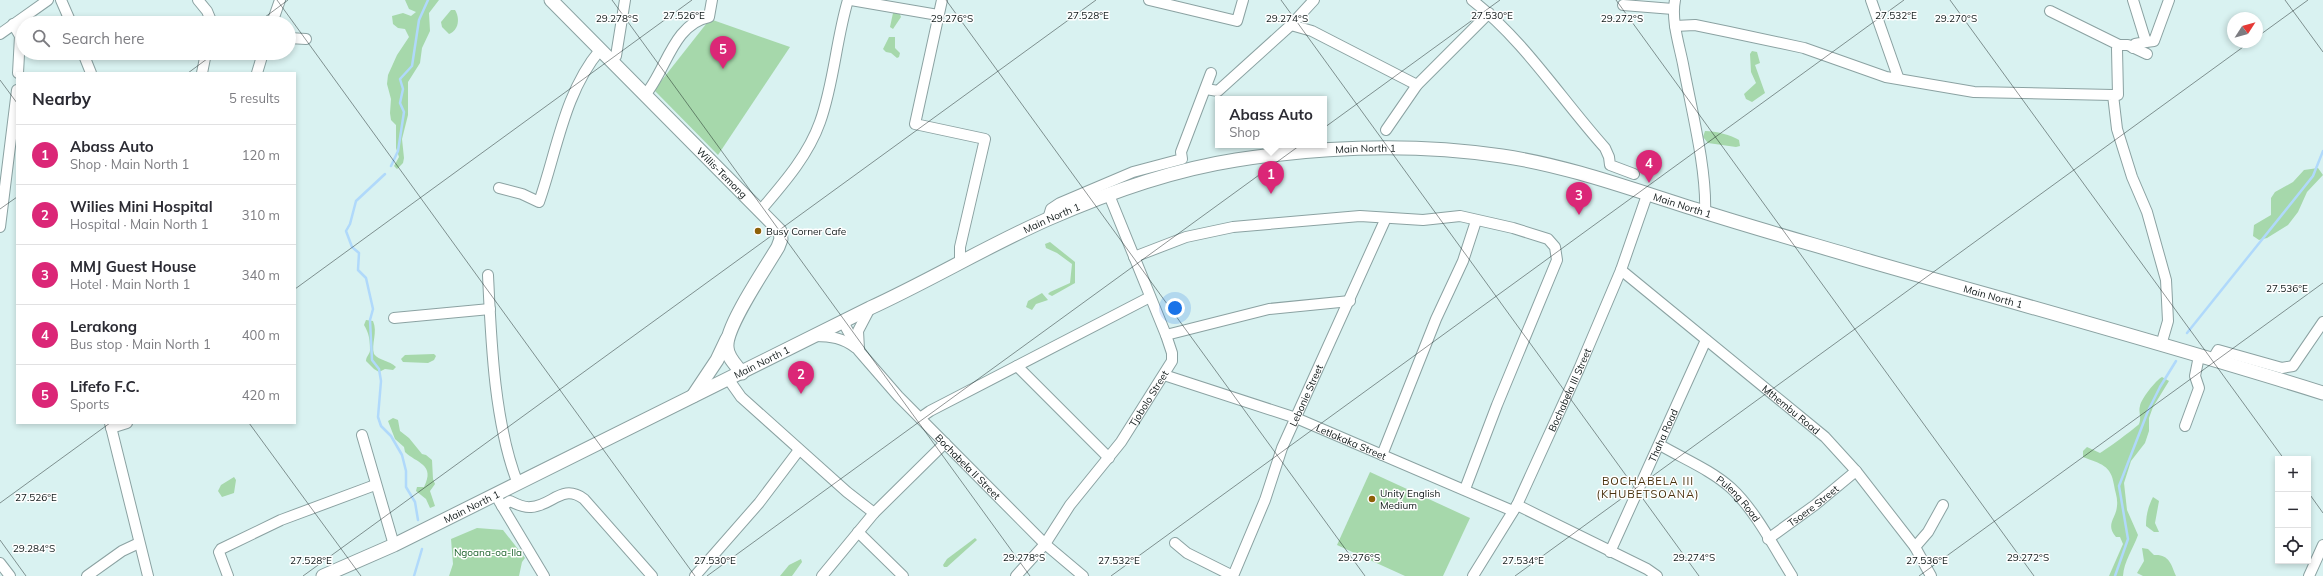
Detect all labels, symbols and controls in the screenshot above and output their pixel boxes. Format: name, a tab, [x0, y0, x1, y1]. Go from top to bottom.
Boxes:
text: 27.526°E	[663, 9, 705, 22]
text: 27.528°E	[1067, 9, 1109, 22]
text: 27.530°E	[1471, 9, 1513, 22]
text: 27.532°E	[1875, 9, 1917, 22]
text: 29.278°S	[596, 12, 638, 25]
text: 29.276°S	[931, 12, 973, 25]
text: 29.274°S	[1266, 12, 1308, 25]
text: 29.272°S	[1601, 12, 1643, 25]
text: 29.270°S	[1935, 12, 1977, 25]
north arrow	[2227, 12, 2263, 48]
search box	[16, 16, 296, 60]
icon: search	[30, 27, 52, 49]
text: Search here	[62, 29, 144, 48]
pin: 5	[710, 36, 736, 69]
text: Nearby	[32, 88, 91, 109]
text: 5 results	[229, 90, 280, 106]
popup	[1215, 96, 1327, 148]
text: Abass Auto	[1229, 105, 1313, 124]
text: Shop	[1229, 124, 1260, 140]
text: Abass Auto	[70, 137, 154, 156]
street label: Main North 1	[1335, 141, 1396, 156]
street label: Willis-Temong	[694, 144, 750, 201]
text: 1	[41, 147, 49, 163]
text: 120 m	[242, 147, 280, 163]
pin: 4	[1636, 150, 1662, 183]
text: Shop · Main North 1	[70, 156, 189, 172]
pin: 1	[1258, 161, 1284, 194]
pin: 3	[1566, 182, 1592, 215]
street label: Main North 1	[1652, 190, 1713, 220]
text: Wilies Mini Hospital	[70, 197, 213, 216]
street label: Main North 1	[1021, 200, 1082, 236]
text: 2	[41, 207, 49, 223]
text: 310 m	[242, 207, 280, 223]
text: Hospital · Main North 1	[70, 216, 209, 232]
place label: Busy Corner Cafe	[766, 225, 846, 238]
marker: Busy Corner Cafe	[753, 226, 763, 236]
text: MMJ Guest House	[70, 257, 196, 276]
text: 3	[41, 267, 49, 283]
text: 340 m	[242, 267, 280, 283]
text: Hotel · Main North 1	[70, 276, 190, 292]
street label: Main North 1	[1962, 282, 2024, 311]
text: 27.536°E	[2266, 282, 2308, 295]
your location	[1165, 298, 1185, 318]
text: Lerakong	[70, 317, 137, 336]
text: 4	[41, 327, 49, 343]
text: 400 m	[242, 327, 280, 343]
text: Bus stop · Main North 1	[70, 336, 211, 352]
street label: Main North 1	[731, 343, 792, 381]
street label: Bochabela III Street	[1545, 346, 1594, 434]
pin: 2	[788, 361, 814, 394]
street label: Lebonie Street	[1286, 362, 1326, 428]
street label: Tjobolo Street	[1126, 367, 1171, 429]
text: Lifefo F.C.	[70, 377, 140, 396]
street label: Mthembu Road	[1760, 382, 1823, 437]
text: 5	[41, 387, 49, 403]
text: 420 m	[242, 387, 280, 403]
text: Sports	[70, 396, 109, 412]
street label: Thaha Road	[1645, 407, 1680, 464]
street label: Letlakaka Street	[1314, 421, 1389, 463]
street label: Bochabela II Street	[933, 431, 1004, 502]
map controls	[2275, 456, 2311, 564]
button: +	[2275, 456, 2311, 492]
street label: Puleng Road	[1714, 472, 1763, 524]
district label: BOCHABELA III (KHUBETSOANA)	[1596, 474, 1700, 501]
street label: Tsoere Street	[1785, 482, 1841, 529]
street label: Main North 1	[441, 487, 501, 526]
place label: Unity English Medium	[1380, 487, 1441, 512]
text: 27.526°E	[15, 491, 57, 504]
button: −	[2275, 492, 2311, 528]
marker: Unity English Medium	[1367, 494, 1377, 504]
button: locate	[2275, 528, 2311, 564]
text: 29.284°S	[13, 542, 55, 555]
park label: Ngoana-oa-lla	[454, 546, 522, 559]
text: 29.278°S	[1003, 551, 1045, 564]
text: 29.276°S	[1338, 551, 1380, 564]
text: 29.274°S	[1673, 551, 1715, 564]
text: 29.272°S	[2007, 551, 2049, 564]
text: 27.528°E	[290, 554, 332, 567]
text: 27.530°E	[694, 554, 736, 567]
text: 27.532°E	[1098, 554, 1140, 567]
text: 27.534°E	[1502, 554, 1544, 567]
text: 27.536°E	[1906, 554, 1948, 567]

